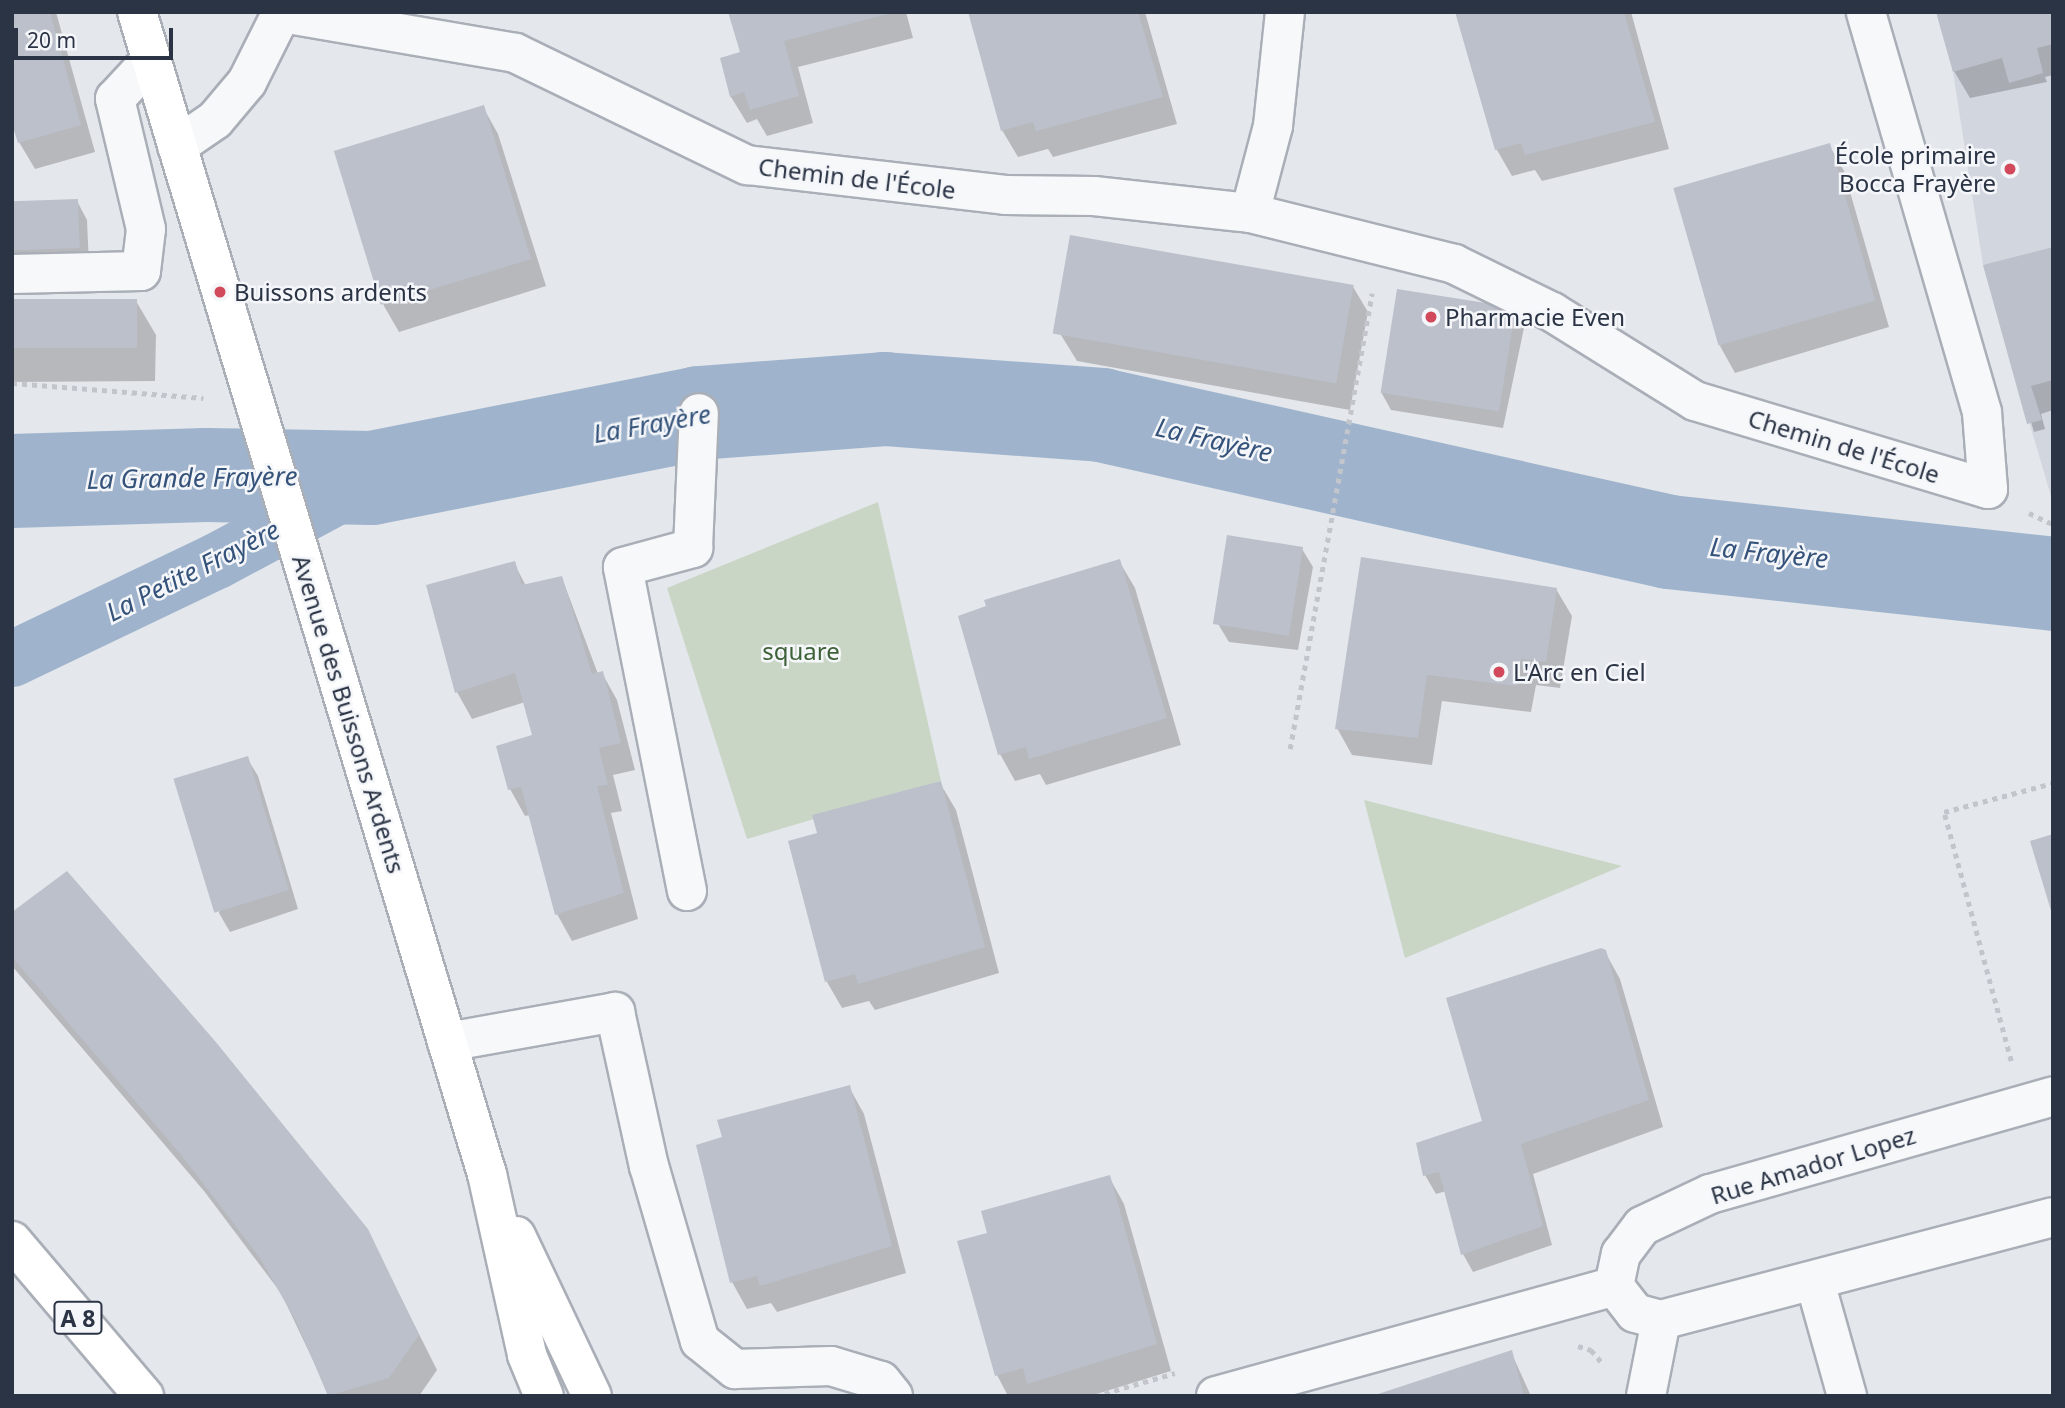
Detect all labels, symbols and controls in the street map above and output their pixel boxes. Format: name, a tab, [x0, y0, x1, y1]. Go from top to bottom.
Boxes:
scale bar	[18, 14, 177, 58]
text: 20 m	[27, 26, 76, 54]
place label: École primaire Bocca Frayère	[1835, 141, 1996, 197]
street label: Chemin de l'École	[757, 152, 957, 204]
marker: École primaire Bocca Frayère	[2002, 161, 2018, 177]
place label: Buissons ardents	[234, 278, 427, 306]
marker: Buissons ardents	[212, 284, 228, 300]
place label: Pharmacie Even	[1445, 303, 1625, 331]
marker: Pharmacie Even	[1423, 309, 1439, 325]
water label: La Frayère	[591, 398, 713, 450]
street label: Chemin de l'École	[1745, 403, 1943, 489]
water label: La Frayère	[1153, 411, 1275, 469]
water label: La Grande Frayère	[86, 461, 298, 495]
water label: La Petite Frayère	[101, 514, 285, 628]
water label: La Frayère	[1708, 531, 1830, 575]
street label: Avenue des Buissons Ardents	[287, 551, 411, 877]
park label: square	[762, 637, 840, 665]
place label: L'Arc en Ciel	[1513, 658, 1646, 686]
marker: L'Arc en Ciel	[1491, 664, 1507, 680]
street label: Rue Amador Lopez	[1707, 1120, 1919, 1210]
road number: A 8	[52, 1298, 104, 1338]

